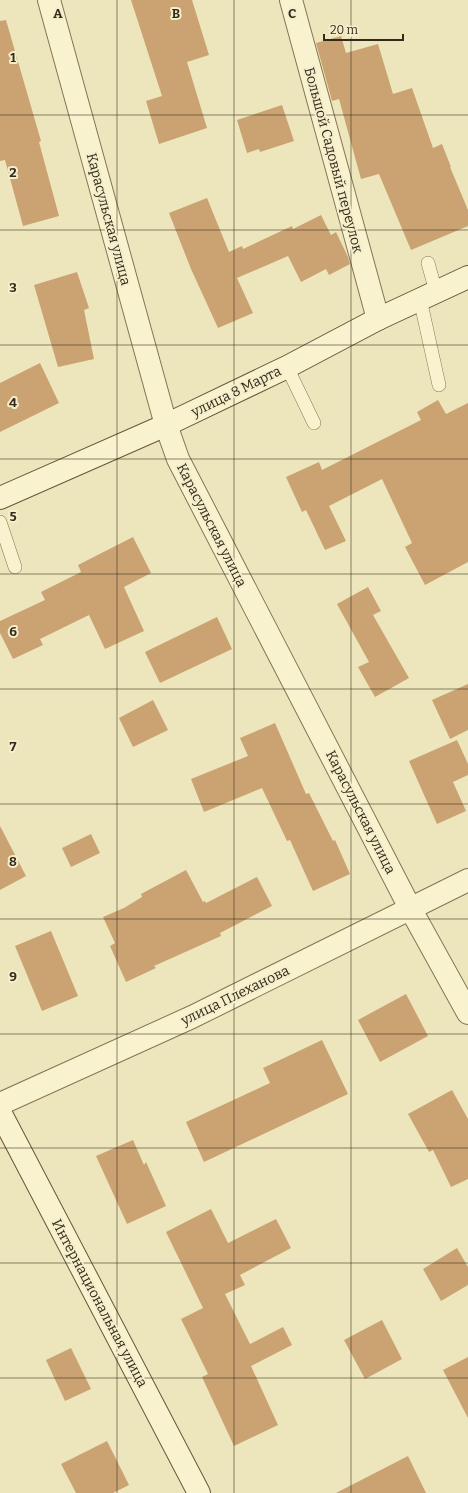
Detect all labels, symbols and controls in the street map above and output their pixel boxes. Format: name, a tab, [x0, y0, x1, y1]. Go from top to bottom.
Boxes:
text: A	[53, 6, 63, 21]
text: B	[172, 6, 180, 21]
text: C	[288, 6, 296, 21]
scale bar	[324, 16, 403, 42]
text: 20 m	[330, 23, 359, 37]
text: 1	[10, 50, 16, 65]
street label: Большой Садовый переулок	[300, 65, 367, 256]
street label: Карасульская улица	[83, 151, 134, 288]
text: 2	[9, 165, 17, 180]
text: 3	[9, 280, 17, 295]
street label: улица 8 Марта	[188, 362, 284, 421]
text: 4	[9, 395, 17, 410]
street label: Карасульская улица	[173, 461, 250, 590]
text: 5	[9, 509, 17, 524]
text: 6	[9, 624, 17, 639]
text: 7	[10, 739, 17, 754]
street label: Карасульская улица	[322, 748, 399, 877]
text: 8	[9, 854, 17, 869]
street label: улица Плеханова	[177, 962, 292, 1029]
text: 9	[9, 969, 17, 984]
street label: Интернациональная улица	[48, 1216, 151, 1390]

